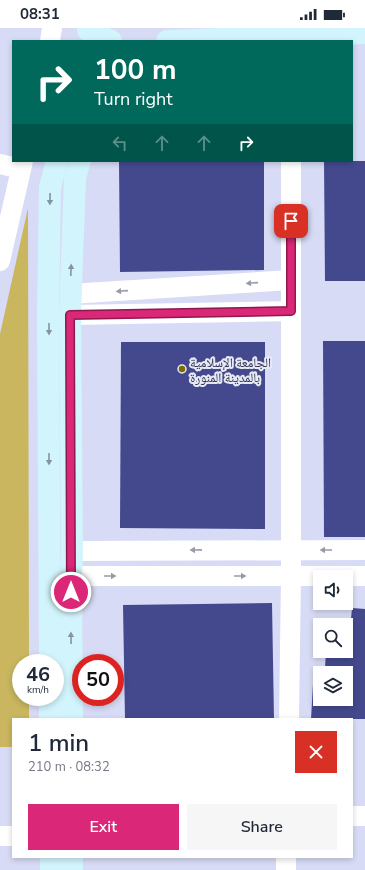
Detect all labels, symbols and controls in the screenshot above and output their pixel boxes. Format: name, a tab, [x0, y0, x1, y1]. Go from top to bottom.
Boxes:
text: 08:31	[20, 4, 60, 24]
text: 100 m	[94, 51, 177, 89]
icon: right	[28, 56, 80, 108]
text: Turn right	[94, 87, 173, 111]
icon: left	[109, 132, 131, 154]
icon: ahead	[151, 132, 173, 154]
icon: ahead	[193, 132, 215, 154]
icon: right	[235, 132, 257, 154]
one-way arrow	[47, 193, 53, 206]
pin	[274, 204, 308, 238]
icon: arrive	[280, 210, 302, 232]
one-way arrow	[68, 264, 75, 276]
one-way arrow	[246, 279, 258, 286]
one-way arrow	[116, 287, 128, 294]
one-way arrow	[46, 323, 52, 336]
place label: الجامعة الإسلامية بالمدينة المنورة	[190, 354, 271, 387]
marker: الجامعة الإسلامية بالمدينة المنورة	[177, 364, 187, 374]
one-way arrow	[46, 453, 52, 466]
one-way arrow	[189, 547, 202, 553]
one-way arrow	[319, 547, 332, 553]
map controls	[313, 570, 353, 706]
button: sound	[313, 570, 353, 610]
position arrow	[50, 571, 92, 613]
one-way arrow	[104, 573, 117, 579]
one-way arrow	[234, 573, 247, 579]
button: search	[313, 618, 353, 658]
one-way arrow	[68, 631, 74, 644]
speed limit sign: 50	[72, 654, 124, 706]
text: 46	[26, 661, 50, 688]
button: layers	[313, 666, 353, 706]
text: km/h	[27, 683, 49, 697]
text: 1 min	[28, 727, 89, 759]
button: close	[295, 731, 337, 773]
text: 210 m · 08:32	[28, 758, 110, 776]
button: Exit	[28, 804, 179, 850]
button: Share	[187, 804, 337, 850]

